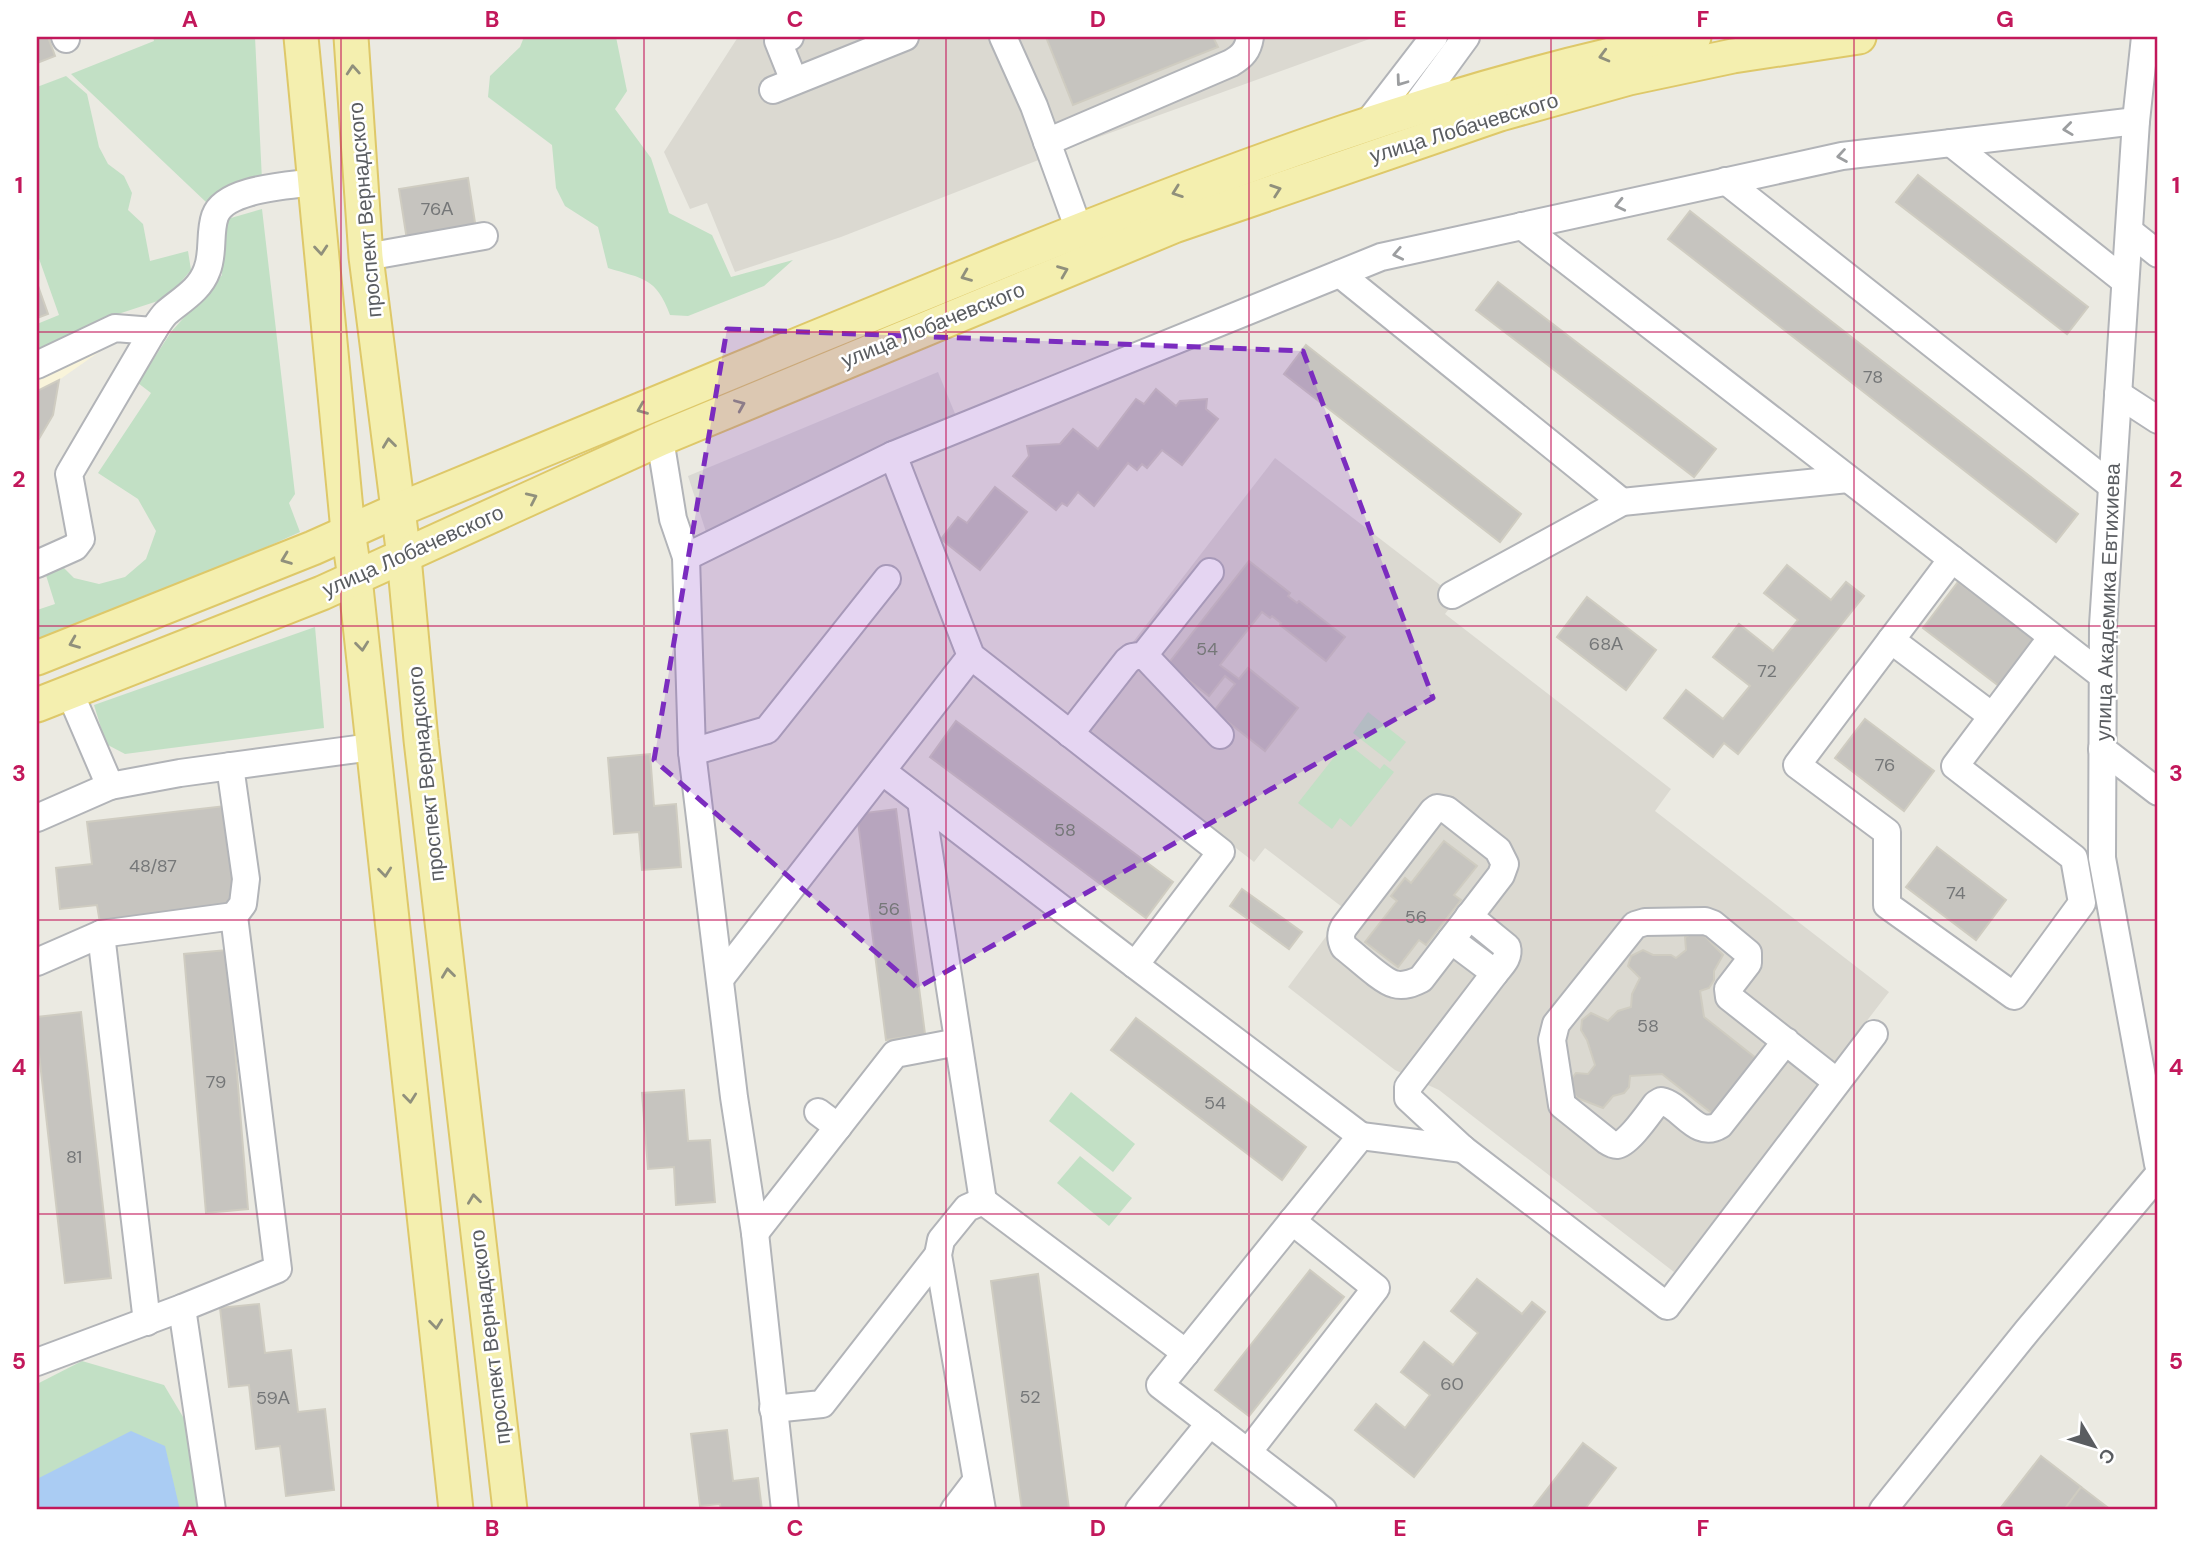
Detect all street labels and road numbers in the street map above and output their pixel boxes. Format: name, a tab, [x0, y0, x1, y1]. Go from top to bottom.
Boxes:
street label: улица Лобачевского	[1366, 86, 1562, 170]
street label: проспект Вернадского	[342, 101, 388, 319]
street label: улица Лобачевского	[837, 275, 1029, 375]
street label: улица Академика Евтихиева	[2089, 462, 2127, 742]
street label: улица Лобачевского	[318, 498, 508, 604]
street label: проспект Вернадского	[401, 665, 451, 883]
street label: проспект Вернадского	[463, 1228, 517, 1446]

